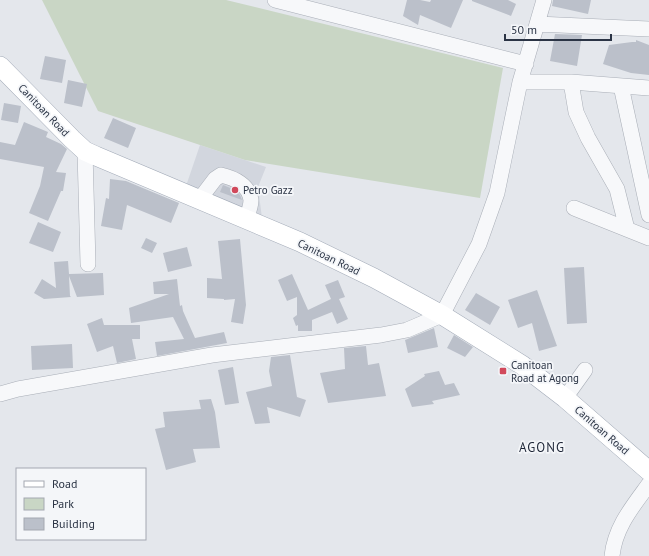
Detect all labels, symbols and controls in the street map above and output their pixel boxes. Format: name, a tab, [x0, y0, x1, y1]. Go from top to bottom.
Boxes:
scale bar	[505, 16, 611, 42]
text: 50 m	[511, 22, 537, 37]
street label: Canitoan Road	[15, 81, 73, 139]
place label: Petro Gazz	[243, 183, 293, 197]
marker: Petro Gazz	[230, 185, 240, 195]
street label: Canitoan Road	[295, 236, 363, 278]
place label: Canitoan Road at Agong	[511, 358, 579, 385]
marker: Canitoan Road at Agong	[498, 366, 508, 376]
street label: Canitoan Road	[572, 403, 632, 458]
district label: AGONG	[519, 439, 565, 456]
legend	[16, 468, 146, 540]
text: Road	[52, 476, 77, 491]
text: Park	[52, 496, 74, 511]
text: Building	[52, 516, 95, 531]

